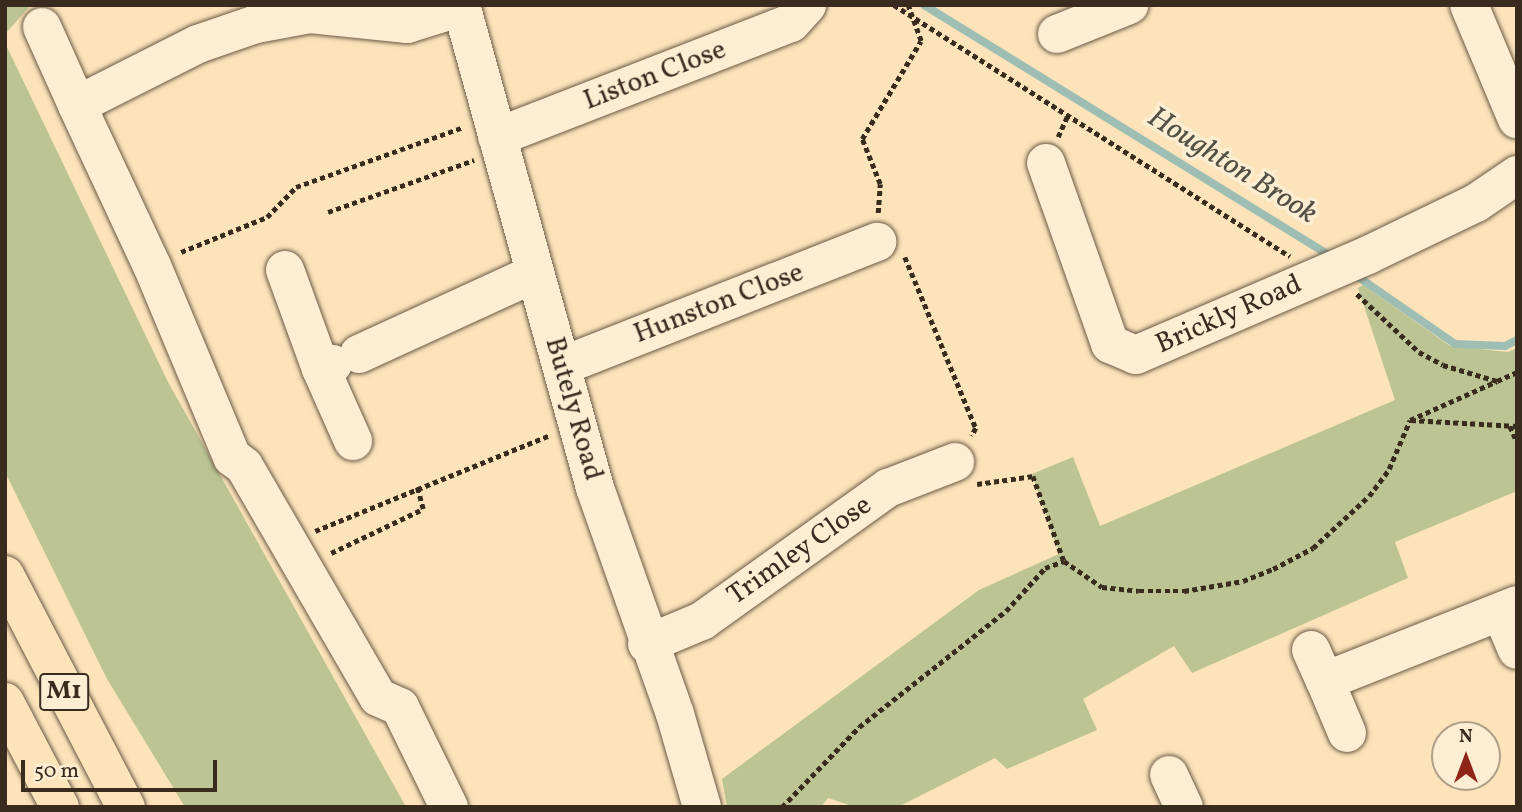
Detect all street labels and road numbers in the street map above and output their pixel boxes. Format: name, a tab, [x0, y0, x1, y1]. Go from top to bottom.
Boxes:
street label: Liston Close	[579, 33, 731, 119]
street label: Hunston Close	[629, 256, 809, 352]
street label: Brickly Road	[1150, 268, 1308, 362]
street label: Butely Road	[536, 333, 610, 485]
street label: Trimley Close	[721, 489, 879, 613]
road number: M1	[38, 670, 90, 714]

